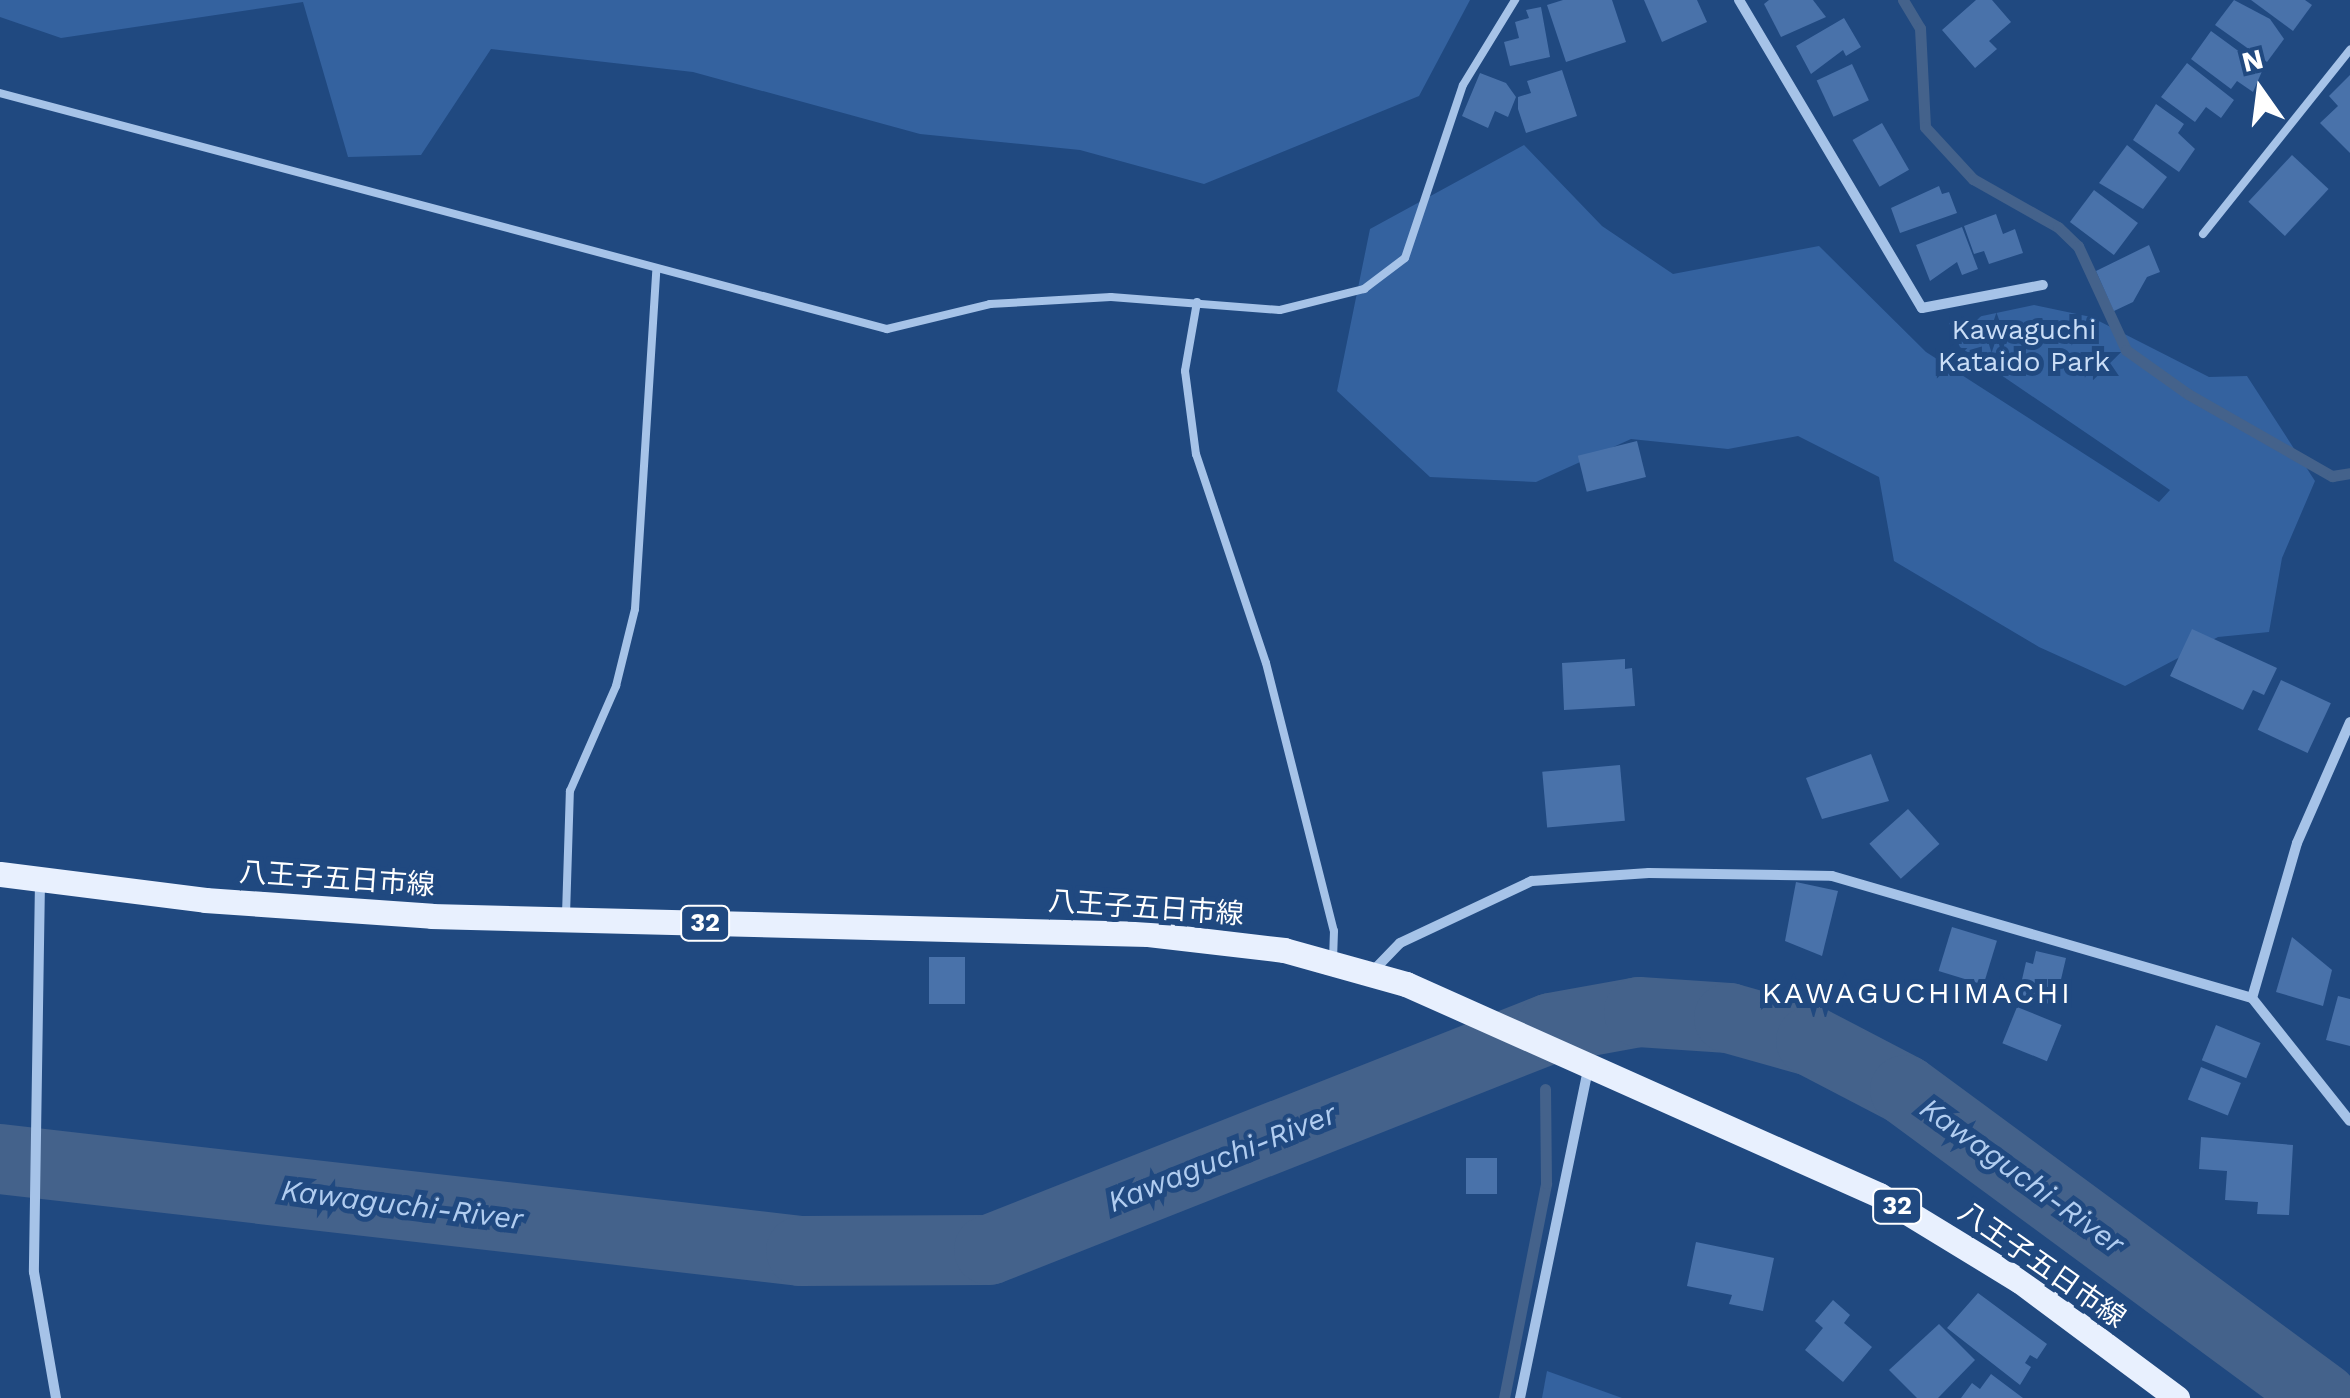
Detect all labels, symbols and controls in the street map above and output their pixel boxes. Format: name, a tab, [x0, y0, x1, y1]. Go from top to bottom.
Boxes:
north arrow	[2210, 40, 2310, 140]
text: N	[2239, 42, 2267, 79]
park label: Kawaguchi Kataido Park	[1938, 313, 2110, 379]
street label: 八王子五日市線	[238, 855, 436, 903]
street label: 八王子五日市線	[1047, 884, 1245, 932]
road number: 32	[680, 903, 730, 943]
district label: KAWAGUCHIMACHI	[1762, 975, 2072, 1011]
water label: Kawaguchi-River	[1913, 1090, 2131, 1262]
water label: Kawaguchi-River	[1102, 1096, 1342, 1220]
water label: Kawaguchi-River	[279, 1172, 525, 1238]
road number: 32	[1872, 1186, 1922, 1226]
street label: 八王子五日市線	[1952, 1195, 2132, 1335]

